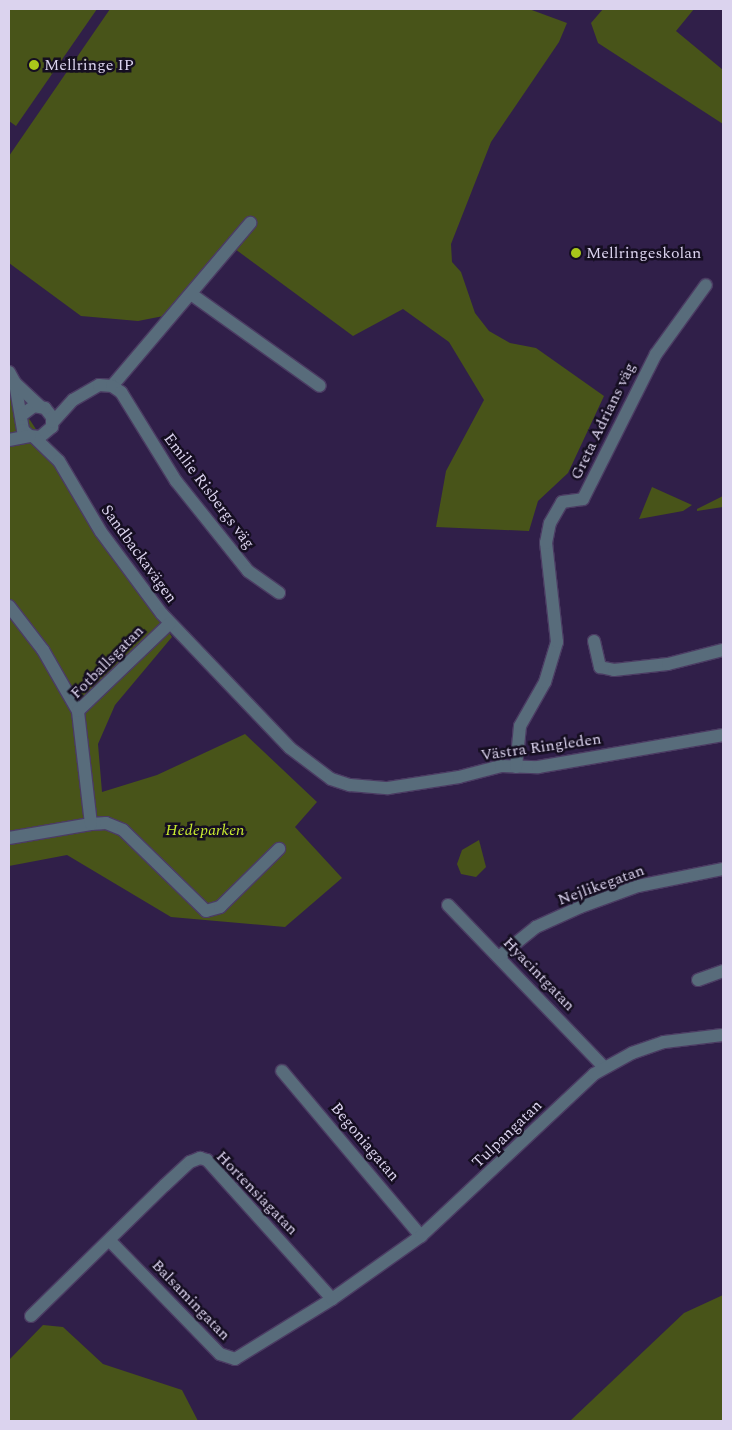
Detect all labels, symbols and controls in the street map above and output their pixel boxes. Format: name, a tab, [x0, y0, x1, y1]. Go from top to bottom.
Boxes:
place label: Mellringe IP	[44, 55, 134, 75]
marker: Mellringe IP	[28, 59, 40, 71]
place label: Mellringeskolan	[586, 243, 701, 263]
marker: Mellringeskolan	[570, 247, 582, 259]
street label: Greta Adrians väg	[566, 359, 640, 483]
street label: Emilie Risbergs väg	[159, 429, 259, 553]
street label: Sandbackavägen	[97, 501, 181, 607]
street label: Fotballsgatan	[66, 621, 148, 703]
street label: Västra Ringleden	[479, 729, 603, 765]
park label: Hedeparken	[165, 820, 245, 840]
street label: Nejlikegatan	[555, 860, 647, 910]
street label: Hyacintgatan	[499, 933, 579, 1015]
street label: Tulpangatan	[468, 1096, 546, 1172]
street label: Begoniagatan	[327, 1099, 403, 1185]
street label: Hortensiagatan	[212, 1147, 302, 1239]
street label: Balsamingatan	[148, 1256, 234, 1344]

